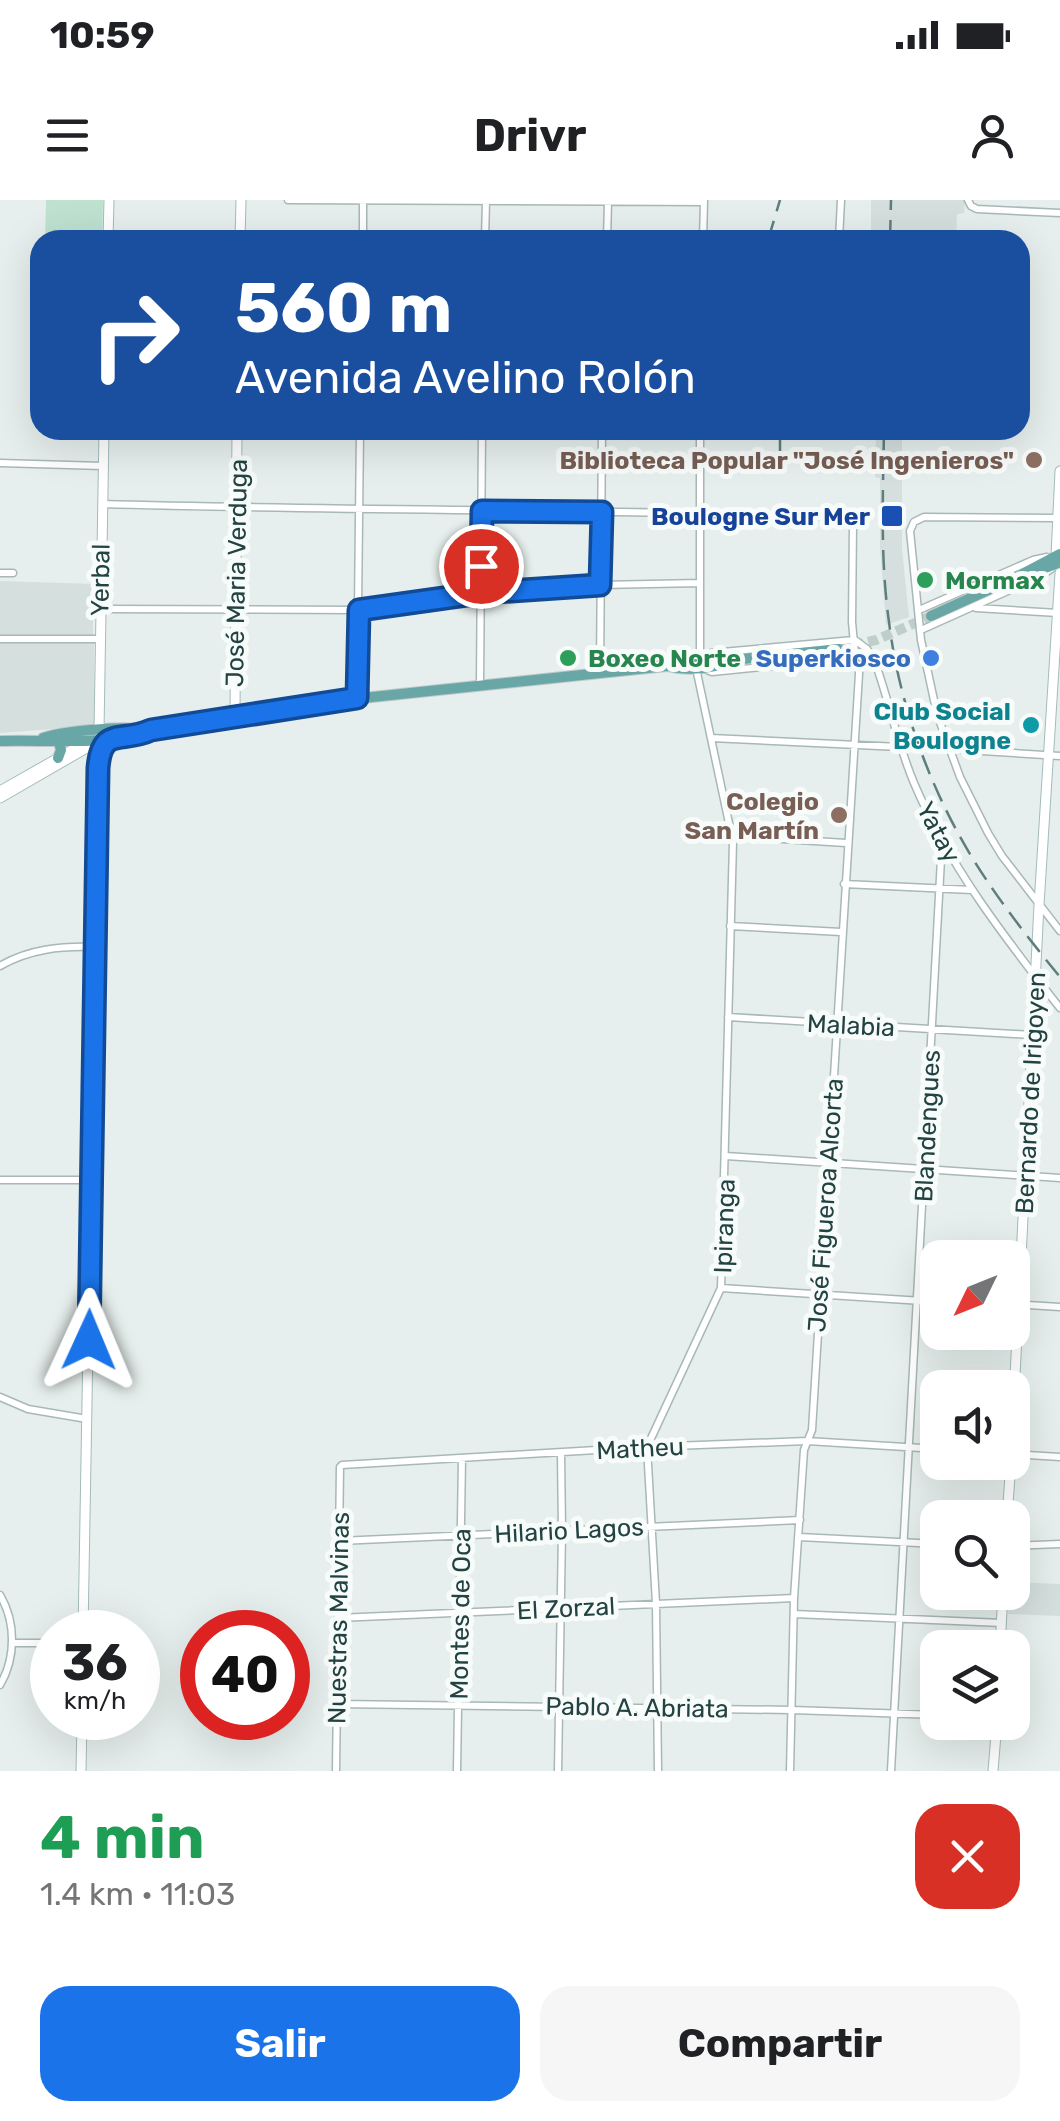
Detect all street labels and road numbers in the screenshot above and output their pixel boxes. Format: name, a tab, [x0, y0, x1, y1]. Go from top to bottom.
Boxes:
street label: José Maria Verduga	[220, 459, 253, 687]
street label: Yerbal	[85, 544, 116, 616]
street label: Yatay	[911, 797, 967, 868]
street label: Bernardo de Irigoyen	[1010, 971, 1051, 1215]
street label: Malabia	[806, 1009, 896, 1042]
street label: Blandengues	[909, 1049, 946, 1203]
street label: José Figueroa Alcorta	[802, 1077, 849, 1333]
street label: Ipiranga	[708, 1178, 741, 1274]
street label: Matheu	[596, 1432, 685, 1465]
street label: Nuestras Malvinas	[322, 1512, 355, 1724]
street label: Hilario Lagos	[494, 1512, 645, 1549]
street label: Montes de Oca	[445, 1528, 476, 1700]
street label: El Zorzal	[516, 1591, 616, 1626]
street label: Pablo A. Abriata	[545, 1691, 729, 1724]

